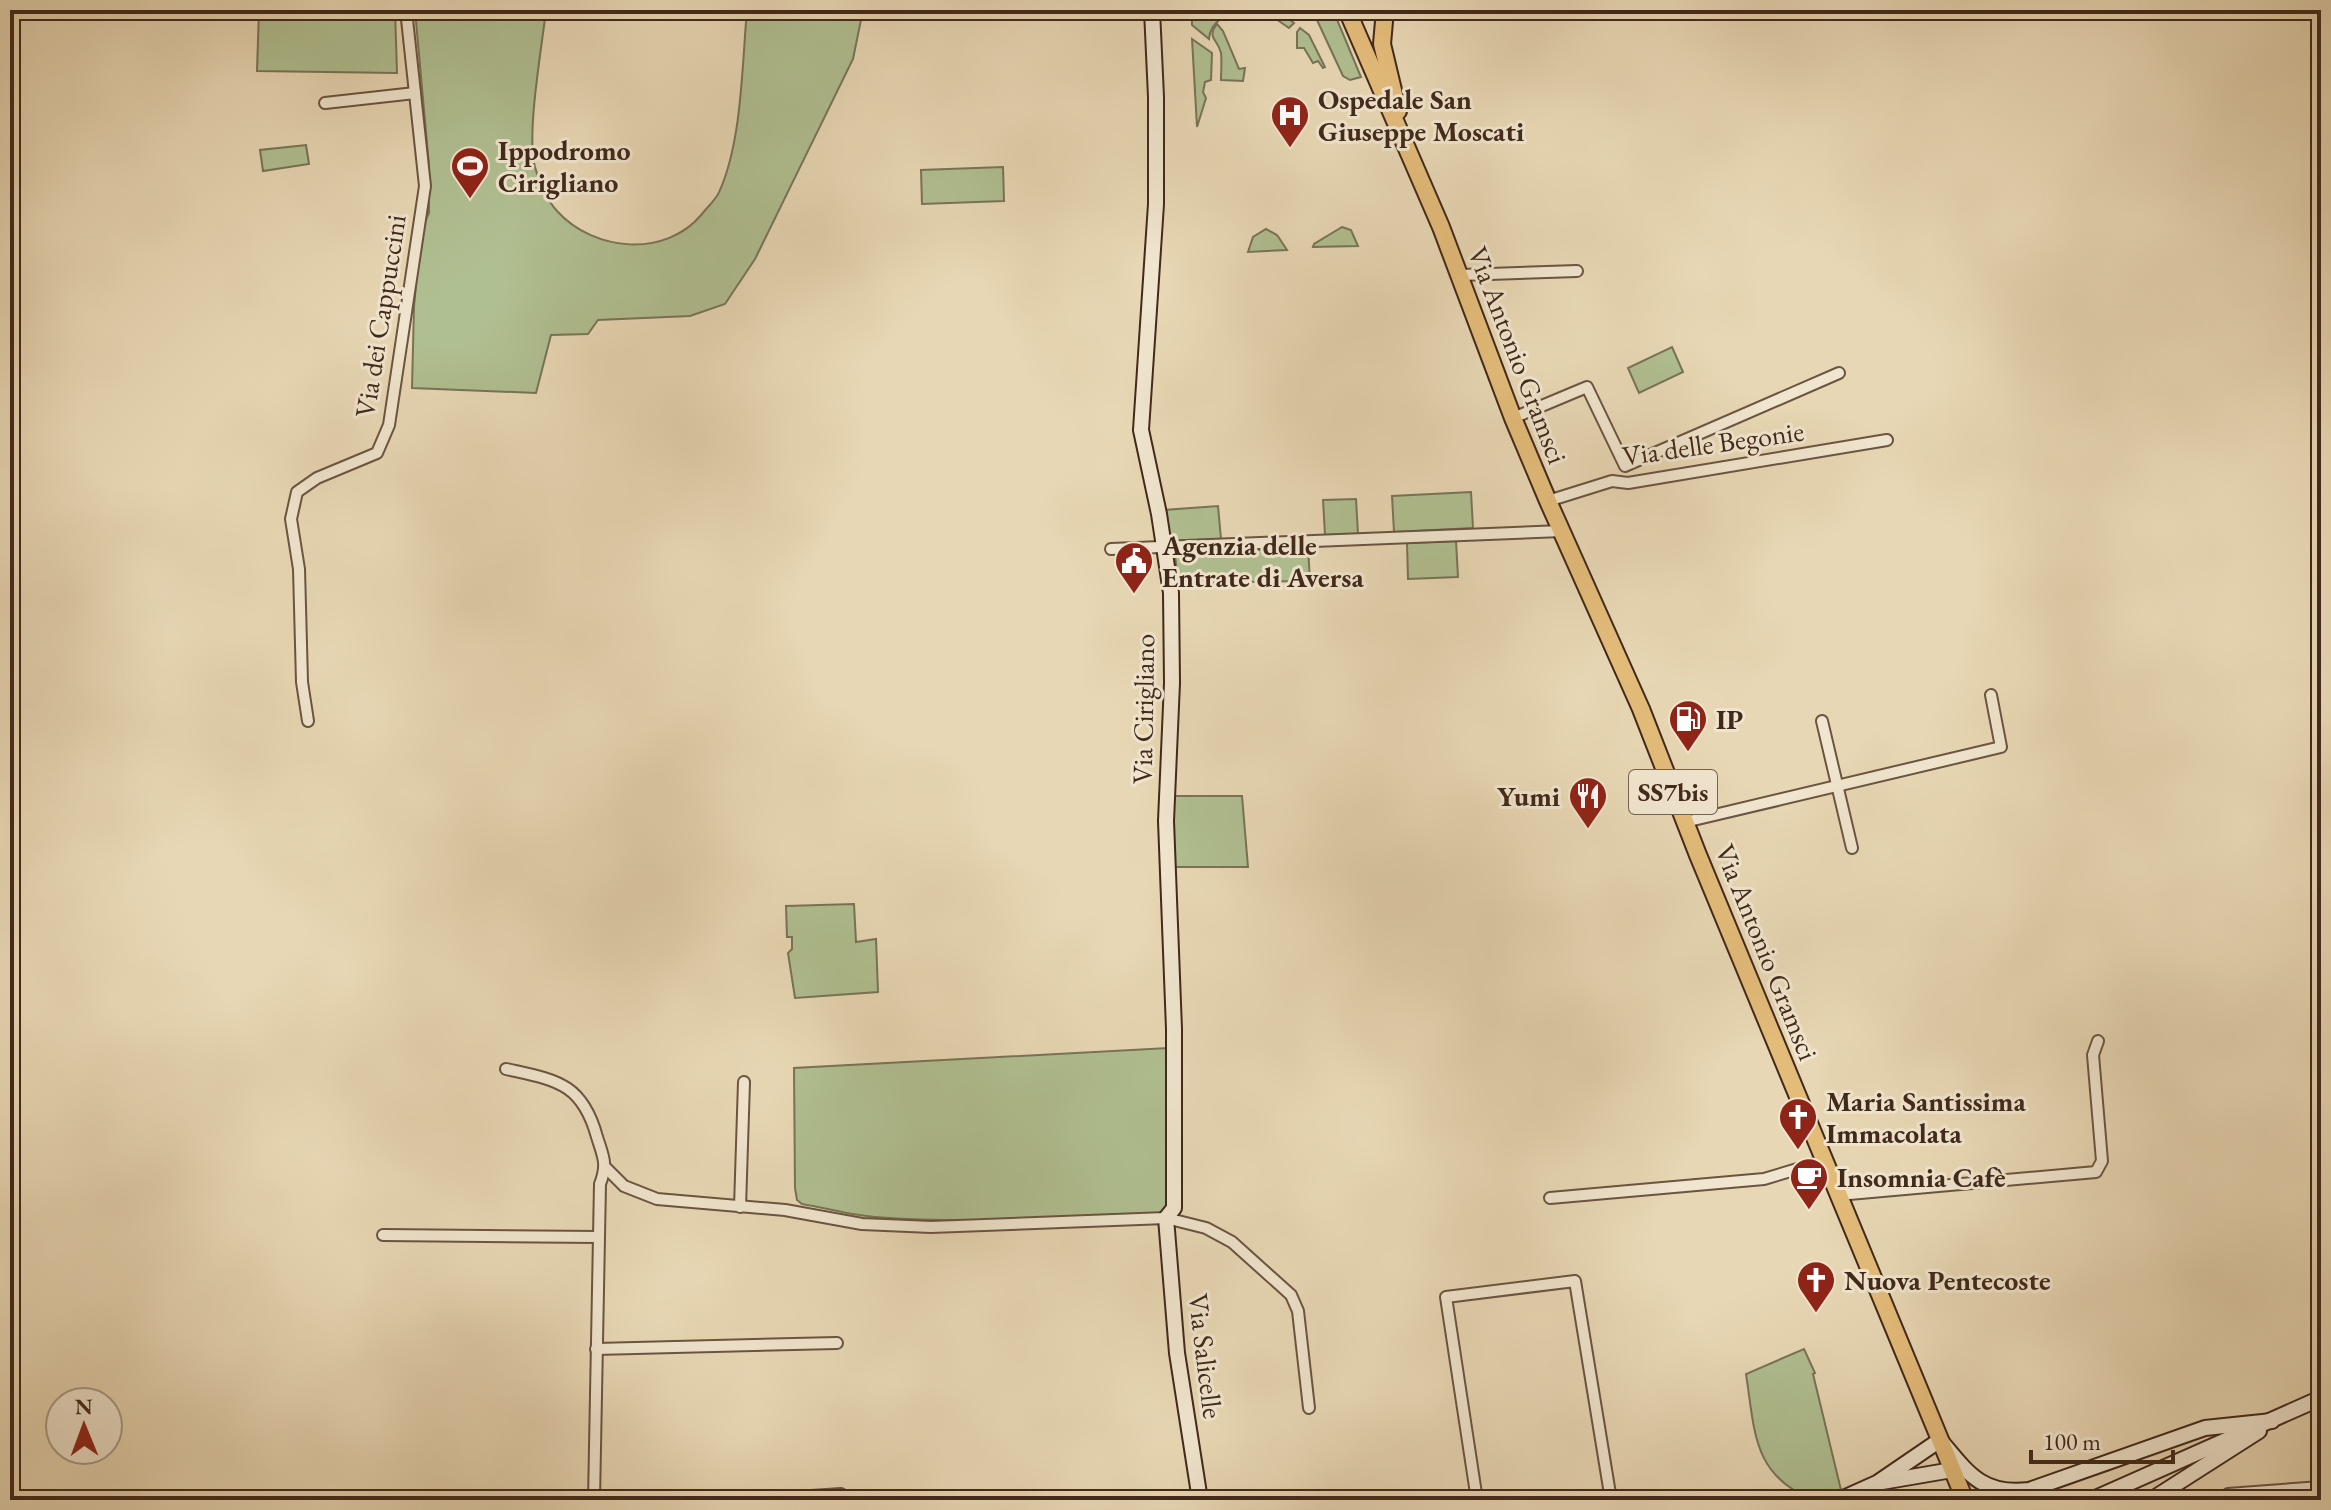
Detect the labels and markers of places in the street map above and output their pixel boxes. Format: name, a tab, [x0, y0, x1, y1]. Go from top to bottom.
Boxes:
place label: Ospedale San Giuseppe Moscati	[1318, 81, 1524, 149]
hospital icon: Ospedale San Giuseppe Moscati	[1269, 94, 1311, 149]
place label: Ippodromo Cirigliano	[498, 132, 631, 200]
sports icon: Ippodromo Cirigliano	[449, 145, 491, 200]
place label: Agenzia delle Entrate di Aversa	[1161, 527, 1364, 595]
public building icon: Agenzia delle Entrate di Aversa	[1113, 540, 1155, 595]
fuel station icon: IP	[1667, 698, 1709, 753]
place label: IP	[1716, 701, 1743, 737]
restaurant icon: Yumi	[1567, 775, 1609, 830]
place label: Yumi	[1497, 778, 1560, 814]
place label: Maria Santissima Immacolata	[1826, 1083, 2026, 1151]
church icon: Maria Santissima Immacolata	[1777, 1096, 1819, 1151]
cafe icon: Insomnia Cafè	[1788, 1156, 1830, 1211]
place label: Insomnia Cafè	[1837, 1159, 2006, 1195]
church icon: Nuova Pentecoste	[1795, 1259, 1837, 1314]
place label: Nuova Pentecoste	[1844, 1262, 2051, 1298]

